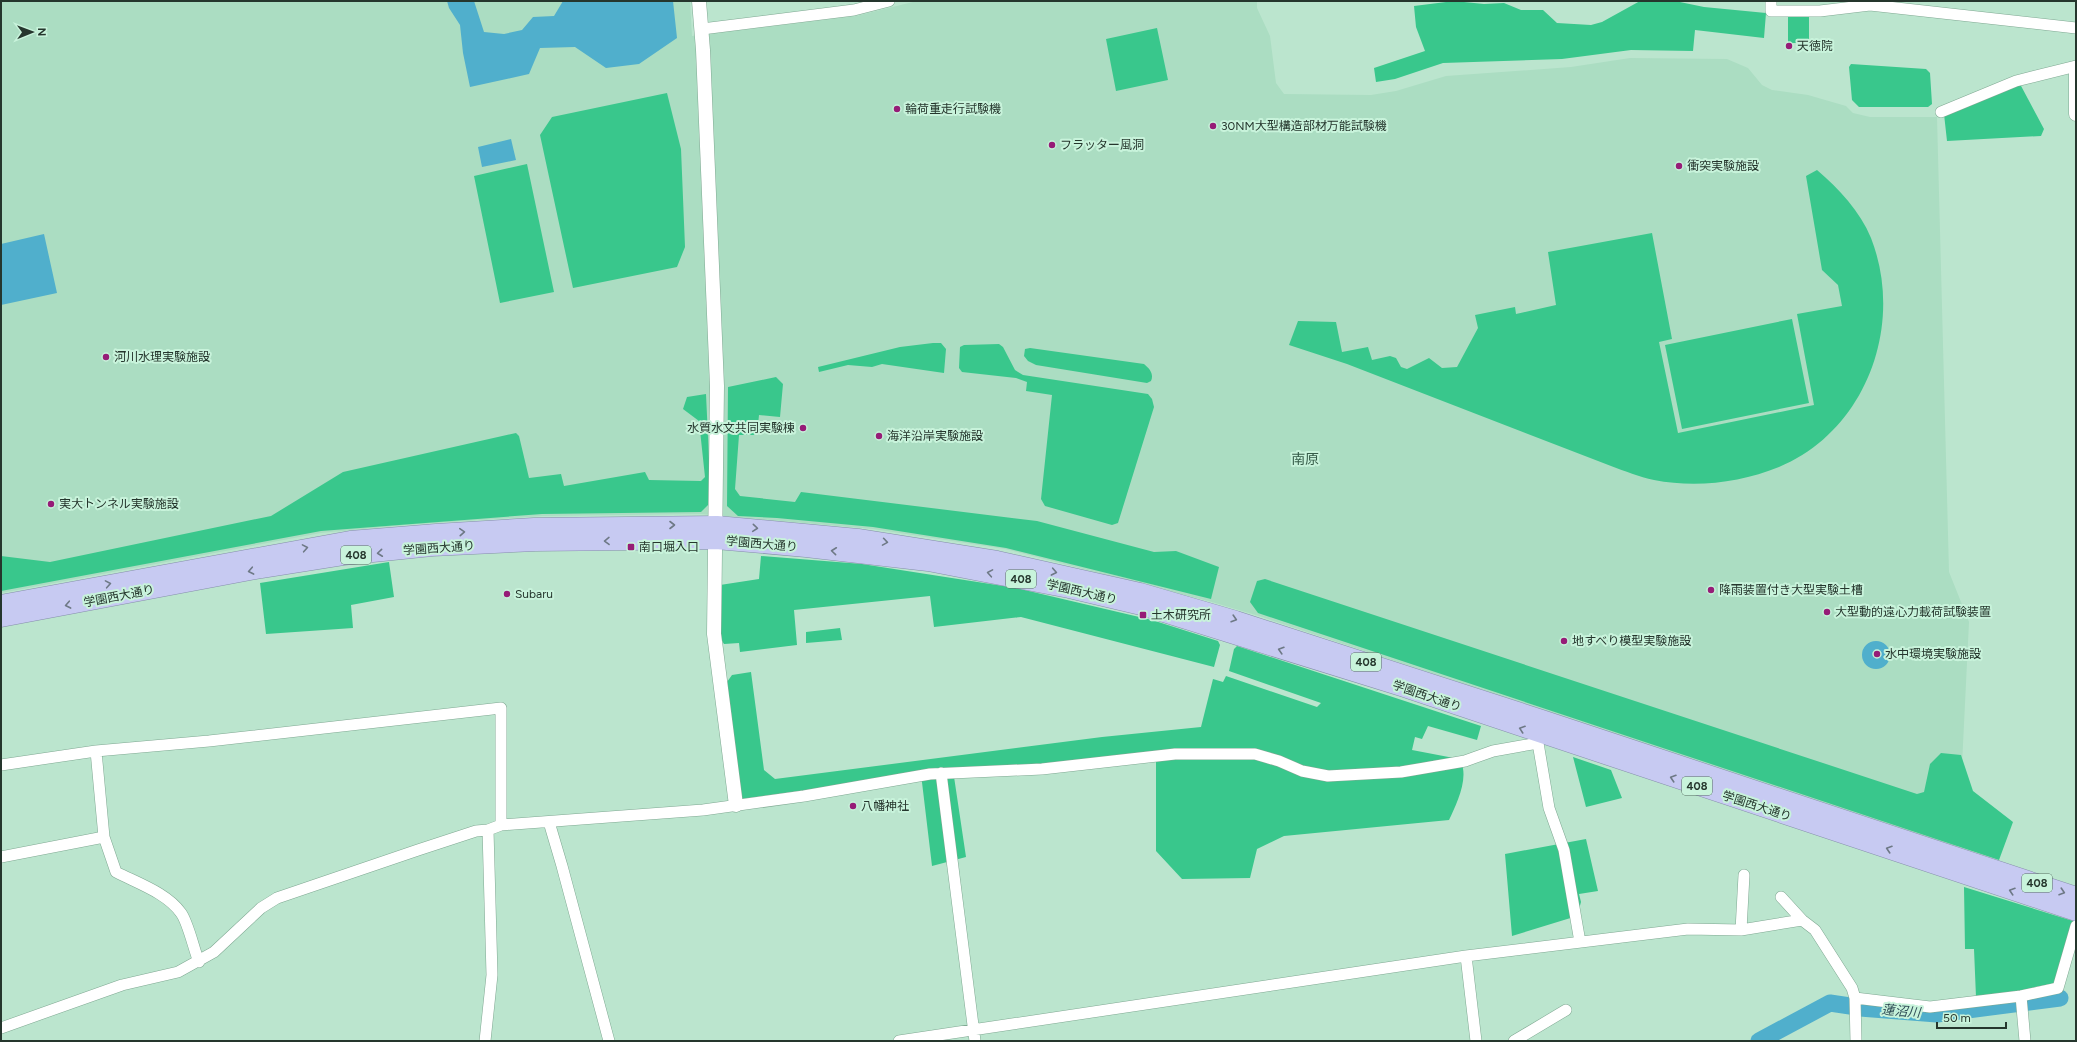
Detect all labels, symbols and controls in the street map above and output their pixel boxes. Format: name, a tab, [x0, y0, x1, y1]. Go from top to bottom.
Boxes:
north arrow	[12, 12, 52, 52]
text: N	[35, 27, 48, 36]
place label: 天徳院	[1797, 39, 1833, 53]
marker: 天徳院	[1784, 41, 1794, 51]
place label: 輪荷重走行試験機	[905, 102, 1001, 116]
marker: 輪荷重走行試験機	[892, 104, 902, 114]
place label: 30NM大型構造部材万能試験機	[1221, 119, 1387, 133]
marker: 30NM大型構造部材万能試験機	[1208, 121, 1218, 131]
place label: フラッター風洞	[1060, 138, 1144, 152]
marker: フラッター風洞	[1047, 140, 1057, 150]
place label: 衝突実験施設	[1687, 159, 1759, 173]
marker: 衝突実験施設	[1674, 161, 1684, 171]
place label: 河川水理実験施設	[114, 350, 210, 364]
marker: 河川水理実験施設	[101, 352, 111, 362]
place label: 水質水文共同実験棟	[687, 421, 795, 435]
marker: 水質水文共同実験棟	[798, 423, 808, 433]
place label: 海洋沿岸実験施設	[887, 429, 983, 443]
marker: 海洋沿岸実験施設	[874, 431, 884, 441]
district label: 南原	[1291, 451, 1319, 468]
place label: 実大トンネル実験施設	[59, 497, 179, 511]
marker: 実大トンネル実験施設	[46, 499, 56, 509]
one-way arrow	[669, 521, 675, 529]
one-way arrow	[752, 524, 758, 533]
one-way arrow	[459, 527, 465, 536]
street label: 学園西大通り	[726, 534, 798, 554]
one-way arrow	[604, 537, 610, 545]
one-way arrow	[882, 537, 888, 546]
street label: 学園西大通り	[403, 539, 475, 557]
place label: 南口堀入口	[639, 540, 699, 554]
marker: 南口堀入口	[626, 542, 636, 552]
one-way arrow	[302, 545, 308, 553]
road number: 408	[341, 546, 371, 564]
one-way arrow	[831, 546, 837, 555]
one-way arrow	[376, 548, 383, 557]
one-way arrow	[248, 566, 254, 575]
one-way arrow	[1051, 567, 1057, 576]
one-way arrow	[987, 569, 993, 578]
road number: 408	[1006, 570, 1036, 588]
street label: 学園西大通り	[1045, 577, 1119, 607]
one-way arrow	[105, 580, 111, 588]
street label: 学園西大通り	[82, 582, 156, 610]
place label: 降雨装置付き大型実験土槽	[1719, 583, 1863, 597]
marker: 降雨装置付き大型実験土槽	[1706, 585, 1716, 595]
place label: Subaru	[515, 587, 553, 601]
marker: Subaru	[502, 589, 512, 599]
one-way arrow	[65, 601, 71, 609]
place label: 大型動的遠心力載荷試験装置	[1835, 605, 1991, 619]
marker: 大型動的遠心力載荷試験装置	[1822, 607, 1832, 617]
place label: 土木研究所	[1151, 608, 1211, 622]
marker: 土木研究所	[1138, 610, 1148, 620]
one-way arrow	[1230, 614, 1237, 623]
place label: 地すべり模型実験施設	[1572, 634, 1691, 648]
marker: 地すべり模型実験施設	[1559, 636, 1569, 646]
one-way arrow	[1277, 646, 1284, 654]
place label: 水中環境実験施設	[1885, 647, 1981, 661]
marker: 水中環境実験施設	[1872, 649, 1882, 659]
road number: 408	[1351, 653, 1381, 671]
street label: 学園西大通り	[1391, 678, 1463, 714]
one-way arrow	[1519, 725, 1526, 734]
one-way arrow	[1669, 774, 1676, 782]
road number: 408	[1682, 777, 1712, 795]
street label: 学園西大通り	[1721, 788, 1793, 824]
place label: 八幡神社	[861, 799, 909, 813]
marker: 八幡神社	[848, 801, 858, 811]
one-way arrow	[1886, 846, 1893, 854]
road number: 408	[2022, 874, 2052, 892]
one-way arrow	[2009, 887, 2016, 895]
one-way arrow	[2058, 887, 2065, 895]
water label: 蓮沼川	[1881, 1002, 1923, 1020]
scale bar	[1937, 1004, 2006, 1030]
text: 50 m	[1943, 1011, 1971, 1025]

